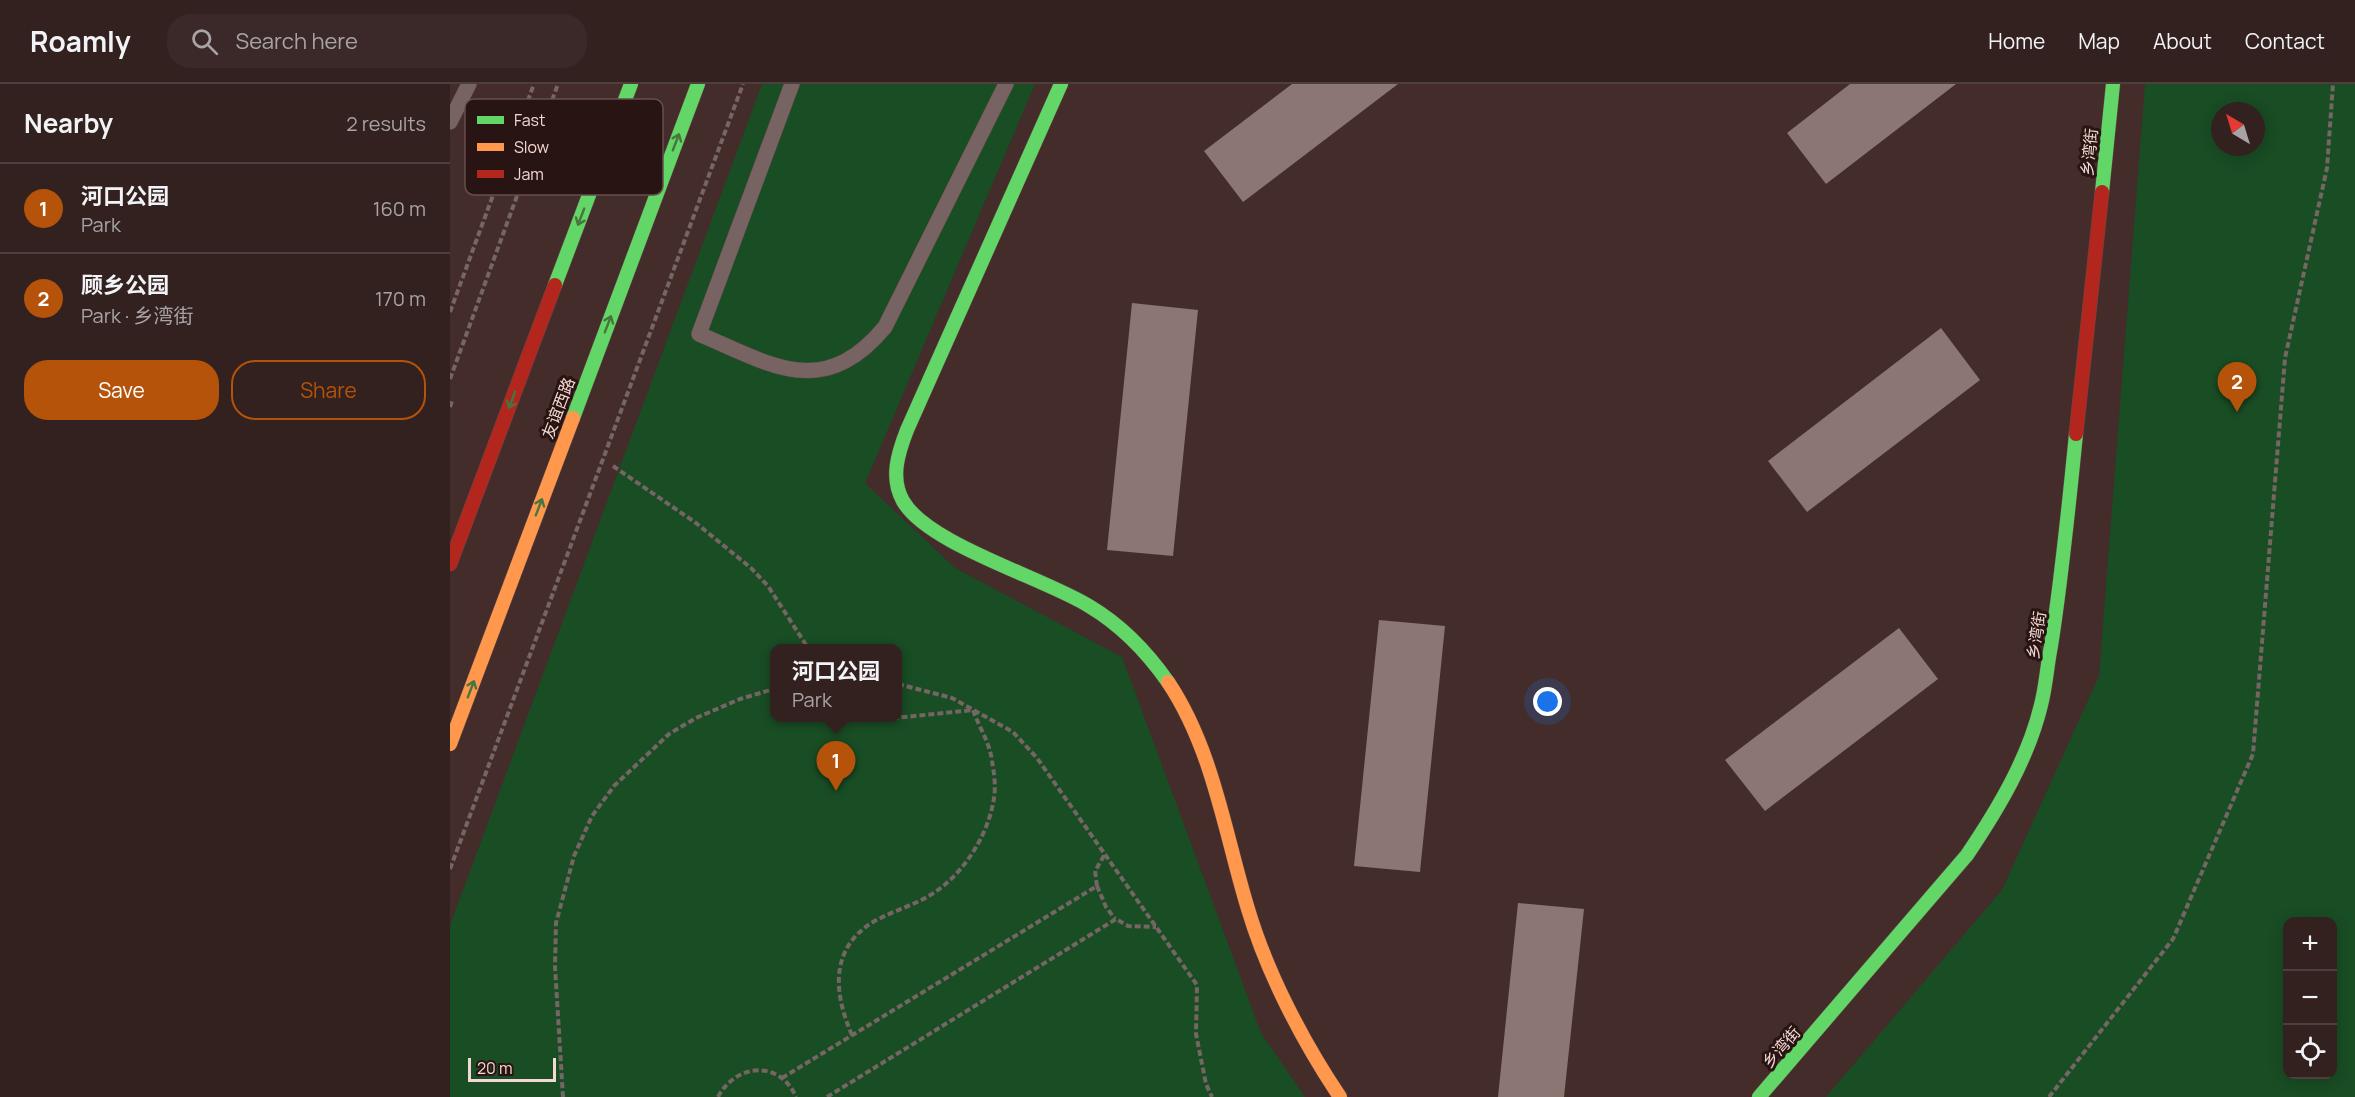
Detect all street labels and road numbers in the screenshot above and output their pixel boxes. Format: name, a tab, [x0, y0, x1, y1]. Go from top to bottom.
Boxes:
street label: 乡湾街	[2076, 127, 2102, 177]
street label: 友谊西路	[536, 374, 580, 442]
street label: 乡湾街	[2021, 610, 2051, 660]
street label: 乡湾街	[1757, 1022, 1805, 1072]

